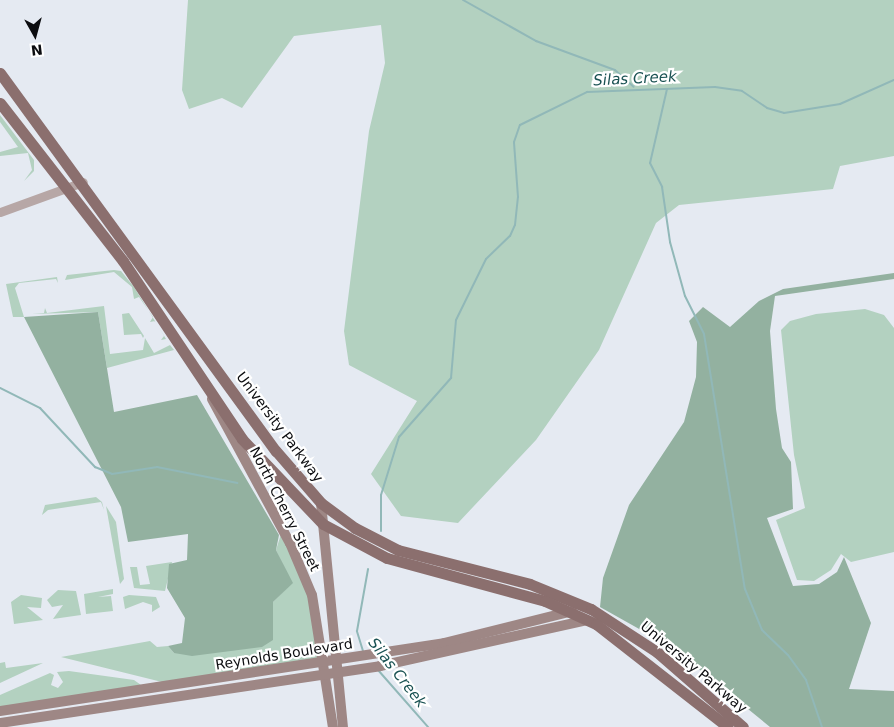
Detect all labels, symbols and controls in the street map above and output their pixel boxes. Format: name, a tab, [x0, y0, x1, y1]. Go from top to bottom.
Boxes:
north arrow	[10, 10, 60, 60]
text: N	[30, 41, 44, 59]
water label: Silas Creek	[593, 68, 677, 90]
street label: University Parkway	[233, 369, 327, 485]
street label: North Cherry Street	[246, 444, 324, 574]
street label: University Parkway	[637, 618, 751, 716]
street label: Reynolds Boulevard	[214, 635, 354, 673]
water label: Silas Creek	[364, 635, 430, 711]

